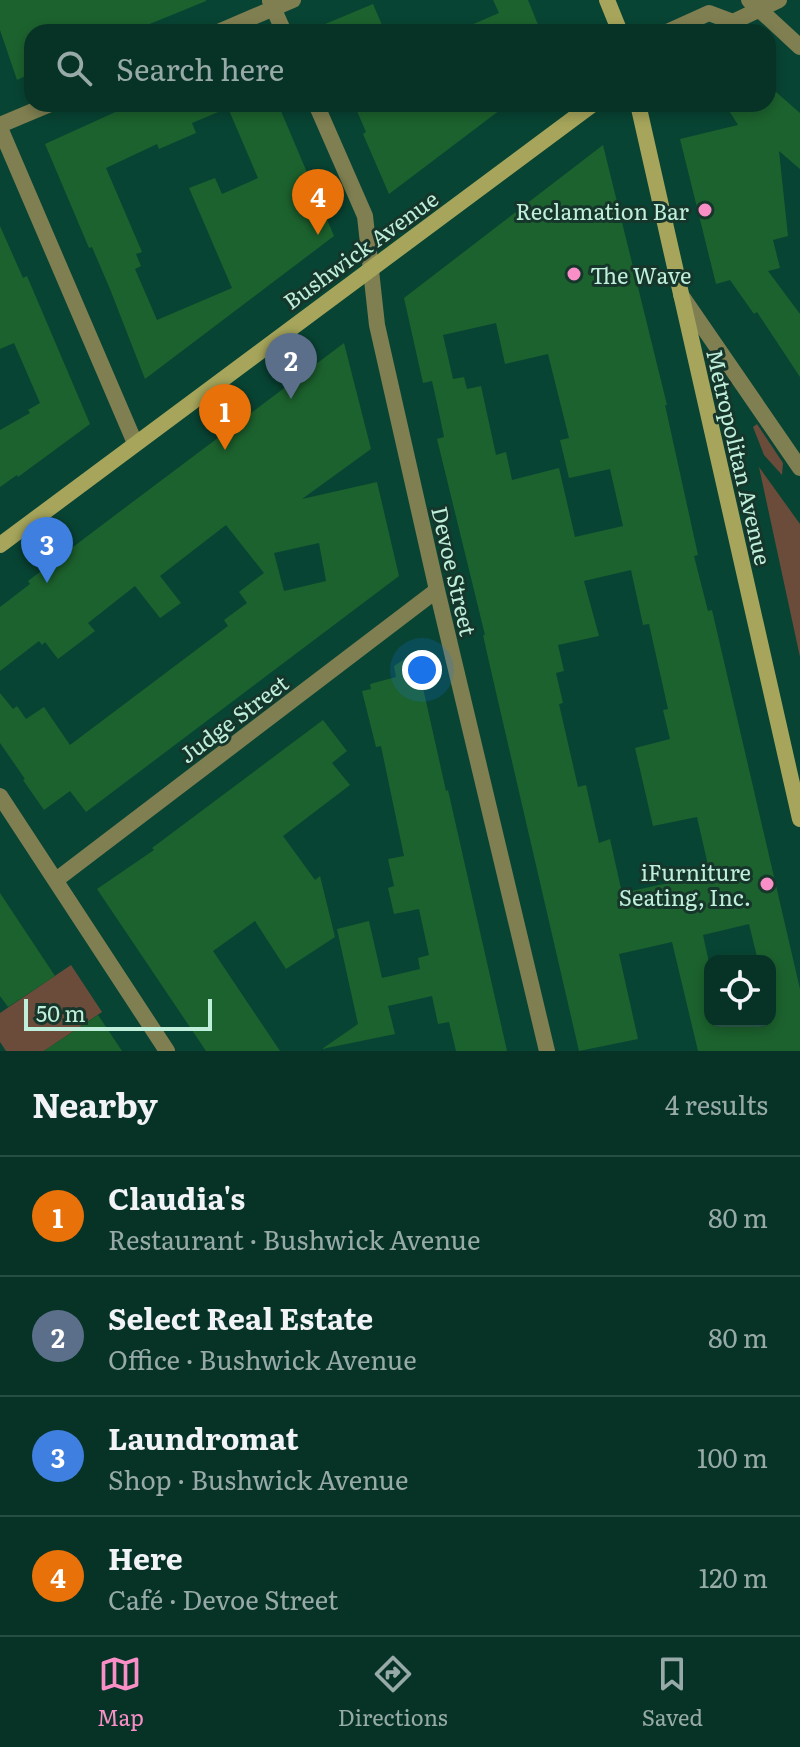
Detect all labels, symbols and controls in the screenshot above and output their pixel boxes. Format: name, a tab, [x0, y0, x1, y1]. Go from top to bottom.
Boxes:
search box	[24, 24, 776, 112]
icon: search	[52, 46, 96, 90]
text: Search here	[116, 46, 284, 90]
pin: 4	[292, 169, 344, 235]
street label: Bushwick Avenue	[276, 181, 444, 317]
place label: Reclamation Bar	[516, 194, 690, 227]
marker: Reclamation Bar	[696, 201, 714, 219]
place label: The Wave	[590, 258, 691, 291]
marker: The Wave	[565, 265, 583, 283]
pin: 2	[265, 333, 317, 399]
street label: Metropolitan Avenue	[699, 346, 781, 568]
pin: 1	[199, 384, 251, 450]
street label: Devoe Street	[424, 503, 486, 639]
pin: 3	[21, 517, 73, 583]
your location	[402, 650, 442, 690]
street label: Judge Street	[171, 666, 295, 770]
place label: iFurniture Seating, Inc.	[619, 855, 751, 913]
marker: iFurniture Seating, Inc.	[758, 875, 776, 893]
map controls	[704, 955, 776, 1027]
button: locate	[704, 955, 776, 1027]
scale bar	[24, 995, 212, 1031]
text: 50 m	[36, 996, 86, 1029]
text: Nearby	[32, 1078, 158, 1128]
text: 4 results	[665, 1084, 768, 1123]
text: Claudia's	[108, 1175, 245, 1219]
text: 1	[53, 1197, 63, 1236]
text: 80 m	[708, 1197, 768, 1236]
text: Restaurant · Bushwick Avenue	[108, 1219, 481, 1258]
text: Select Real Estate	[108, 1295, 373, 1339]
text: 2	[51, 1317, 65, 1356]
text: 80 m	[708, 1317, 768, 1356]
text: Office · Bushwick Avenue	[108, 1339, 417, 1378]
text: Laundromat	[108, 1415, 299, 1459]
text: 3	[51, 1437, 65, 1476]
text: 100 m	[697, 1437, 768, 1476]
text: Shop · Bushwick Avenue	[108, 1459, 408, 1498]
text: Here	[108, 1535, 183, 1579]
text: 4	[50, 1557, 66, 1596]
text: 120 m	[699, 1557, 768, 1596]
text: Café · Devoe Street	[108, 1579, 338, 1618]
tab: Map	[97, 1652, 144, 1733]
tab: Directions	[338, 1652, 448, 1733]
tab: Saved	[642, 1652, 703, 1733]

